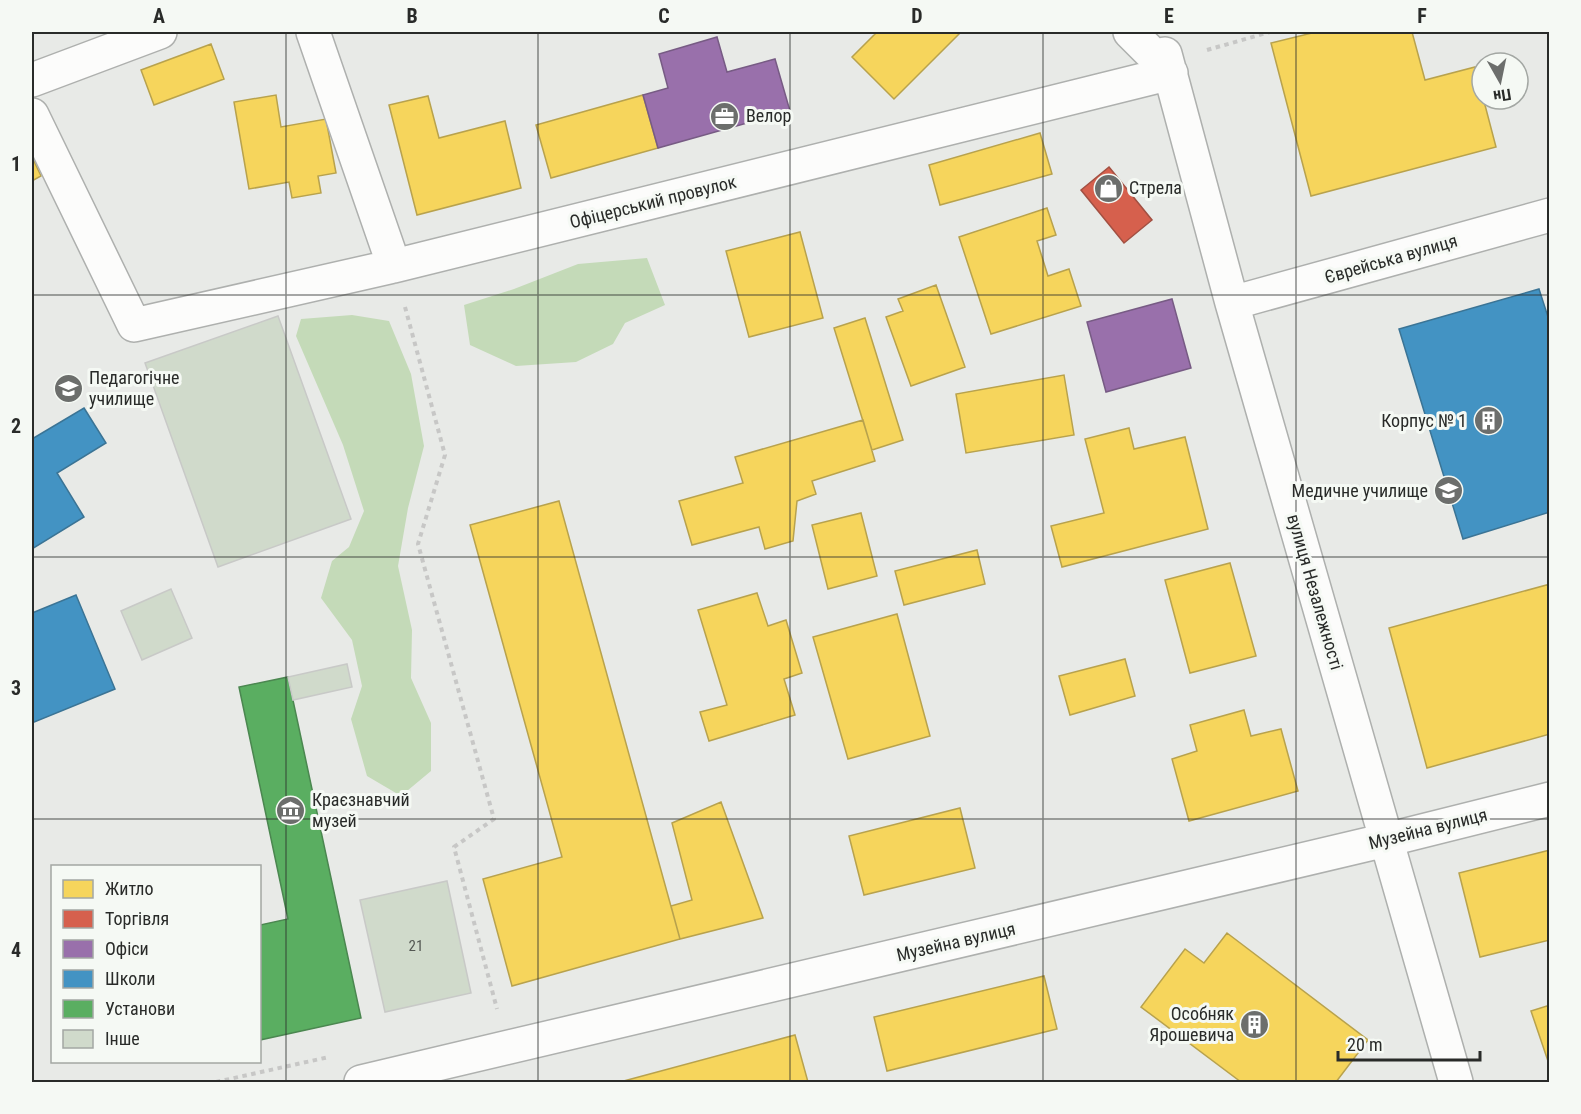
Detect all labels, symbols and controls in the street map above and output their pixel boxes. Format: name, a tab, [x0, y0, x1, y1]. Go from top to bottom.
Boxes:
text: A	[153, 4, 165, 28]
text: B	[406, 4, 418, 28]
text: C	[658, 4, 670, 28]
text: D	[911, 4, 923, 28]
text: E	[1164, 4, 1174, 28]
text: F	[1417, 4, 1427, 28]
north arrow	[1470, 51, 1530, 111]
text: Пн	[1492, 85, 1513, 106]
office icon: Велор	[709, 100, 741, 132]
place label: Велор	[746, 105, 791, 126]
text: 1	[11, 152, 21, 176]
street label: Офіцерський провулок	[567, 171, 739, 232]
shop icon: Стрела	[1092, 172, 1124, 204]
place label: Стрела	[1129, 177, 1182, 198]
street label: Єврейська вулиця	[1322, 230, 1460, 288]
place label: Педагогічне училище	[89, 367, 179, 409]
school or university icon: Педагогічне училище	[52, 372, 84, 404]
building icon: Корпус № 1	[1472, 405, 1504, 437]
place label: Корпус № 1	[1381, 410, 1467, 431]
text: 2	[11, 414, 21, 438]
school or university icon: Медичне училище	[1433, 475, 1465, 507]
place label: Медичне училище	[1292, 480, 1428, 501]
street label: вулиця Незалежності	[1283, 512, 1348, 672]
text: 3	[11, 676, 21, 700]
place label: Краєзнавчий музей	[312, 789, 410, 831]
museum icon: Краєзнавчий музей	[275, 794, 307, 826]
street label: Музейна вулиця	[1366, 804, 1489, 853]
legend	[51, 865, 261, 1063]
text: Житло	[105, 878, 154, 899]
text: Торгівля	[105, 908, 169, 929]
street label: Музейна вулиця	[894, 918, 1017, 965]
house number: 21	[409, 937, 423, 955]
text: 4	[11, 938, 21, 962]
text: Офіси	[105, 938, 149, 959]
text: Школи	[105, 968, 155, 989]
text: Установи	[105, 998, 175, 1019]
place label: Особняк Ярошевича	[1149, 1003, 1234, 1045]
building icon: Особняк Ярошевича	[1239, 1008, 1271, 1040]
scale bar	[1338, 1024, 1480, 1062]
text: Інше	[105, 1028, 140, 1049]
text: 20 m	[1347, 1034, 1382, 1055]

